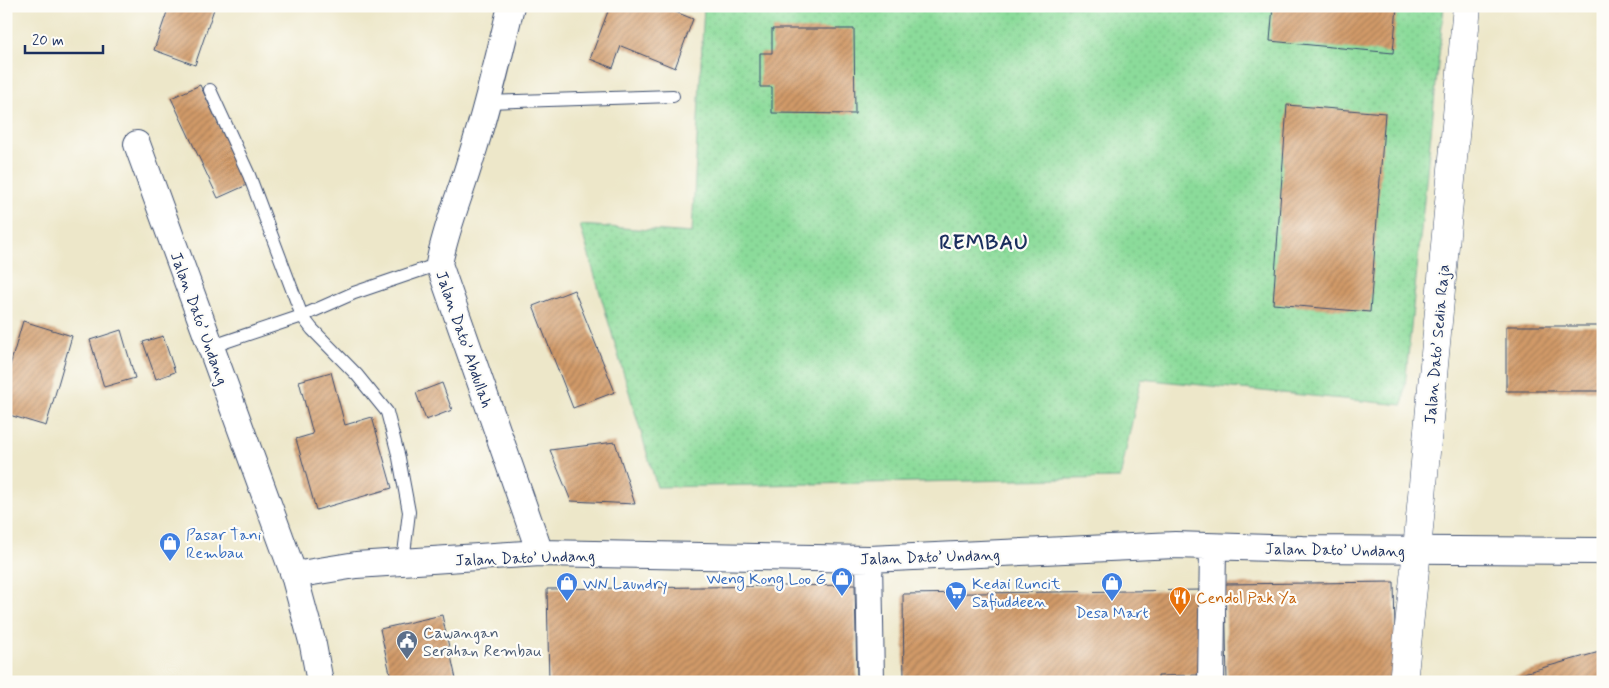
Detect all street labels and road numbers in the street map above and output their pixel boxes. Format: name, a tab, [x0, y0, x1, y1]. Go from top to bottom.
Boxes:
street label: Jalan Dato’ Undang	[165, 249, 232, 388]
street label: Jalan Dato’ Sedia Raja	[1420, 263, 1455, 425]
street label: Jalan Dato’ Abdullah	[430, 268, 497, 411]
street label: Jalan Dato’ Undang	[1265, 539, 1405, 562]
street label: Jalan Dato’ Undang	[860, 545, 1001, 570]
street label: Jalan Dato’ Undang	[455, 546, 596, 571]

